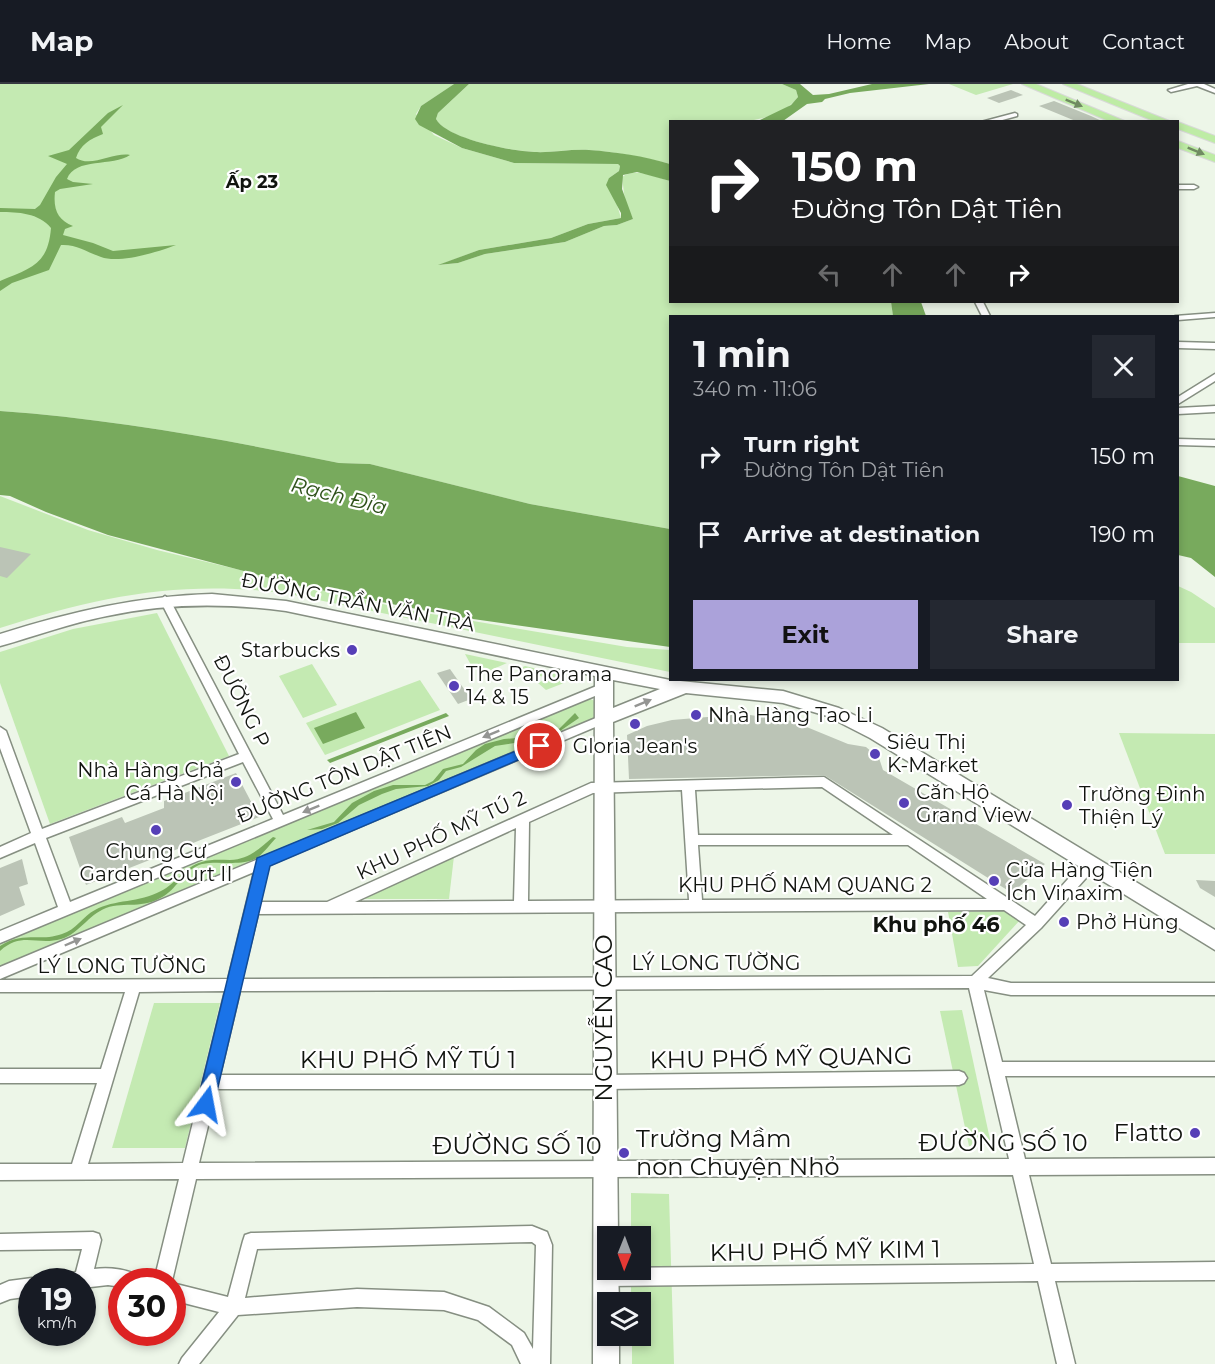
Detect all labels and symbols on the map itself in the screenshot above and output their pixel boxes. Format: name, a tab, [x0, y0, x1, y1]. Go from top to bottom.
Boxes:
one-way arrow	[1065, 99, 1083, 108]
one-way arrow	[1187, 147, 1205, 156]
district label: Ấp 23	[225, 170, 279, 193]
water label: Rạch Đỉa	[288, 472, 390, 520]
street label: ĐƯỜNG TRẦN VĂN TRÀ	[239, 567, 478, 637]
place label: Starbucks	[241, 638, 340, 662]
marker: Starbucks	[345, 643, 359, 657]
street label: ĐƯỜNG P	[208, 651, 276, 751]
place label: The Panorama 14 & 15	[466, 662, 612, 709]
marker: The Panorama 14 & 15	[447, 679, 461, 693]
one-way arrow	[634, 698, 652, 707]
place label: Nhà Hàng Tao Li	[708, 703, 873, 727]
marker: Nhà Hàng Tao Li	[689, 708, 703, 722]
marker: Gloria Jean's	[628, 717, 642, 731]
street label: ĐƯỜNG TÔN DẬT TIÊN	[233, 720, 455, 828]
pin	[514, 720, 565, 771]
one-way arrow	[482, 730, 500, 739]
place label: Siêu Thị K-Market	[887, 730, 979, 777]
place label: Gloria Jean's	[573, 734, 698, 758]
marker: Siêu Thị K-Market	[868, 747, 882, 761]
place label: Nhà Hàng Chả Cá Hà Nội	[77, 758, 224, 805]
marker: Nhà Hàng Chả Cá Hà Nội	[229, 775, 243, 789]
place label: Căn Hộ Grand View	[916, 780, 1032, 827]
place label: Trường Đinh Thiện Lý	[1079, 782, 1205, 829]
street label: KHU PHỐ MỸ TÚ 2	[352, 784, 530, 885]
marker: Căn Hộ Grand View	[897, 796, 911, 810]
marker: Trường Đinh Thiện Lý	[1060, 798, 1074, 812]
one-way arrow	[302, 805, 320, 814]
marker: Chung Cư Garden Court II	[149, 823, 163, 837]
place label: Chung Cư Garden Court II	[80, 839, 232, 886]
place label: Cửa Hàng Tiện Ích Vinaxim	[1006, 858, 1153, 905]
street label: KHU PHỐ NAM QUANG 2	[678, 872, 932, 897]
marker: Cửa Hàng Tiện Ích Vinaxim	[987, 874, 1001, 888]
place label: Phở Hùng	[1076, 910, 1179, 934]
district label: Khu phố 46	[872, 912, 1000, 937]
marker: Phở Hùng	[1057, 915, 1071, 929]
street label: NGUYỄN CAO	[588, 934, 618, 1102]
one-way arrow	[65, 937, 83, 947]
street label: LÝ LONG TƯỜNG	[631, 951, 801, 975]
street label: LÝ LONG TƯỜNG	[37, 954, 207, 978]
street label: KHU PHỐ MỸ QUANG	[649, 1040, 913, 1074]
street label: KHU PHỐ MỸ TÚ 1	[300, 1044, 516, 1074]
position arrow	[174, 1072, 238, 1136]
place label: Flatto	[1113, 1118, 1183, 1147]
place label: Trường Mầm non Chuyện Nhỏ	[636, 1124, 840, 1181]
marker: Flatto	[1188, 1126, 1202, 1140]
street label: ĐƯỜNG SỐ 10	[918, 1127, 1088, 1157]
street label: ĐƯỜNG SỐ 10	[432, 1130, 602, 1160]
marker: Trường Mầm non Chuyện Nhỏ	[617, 1146, 631, 1160]
north arrow	[597, 1226, 651, 1280]
street label: KHU PHỐ MỸ KIM 1	[709, 1233, 941, 1267]
speed limit sign: 30	[108, 1268, 186, 1346]

